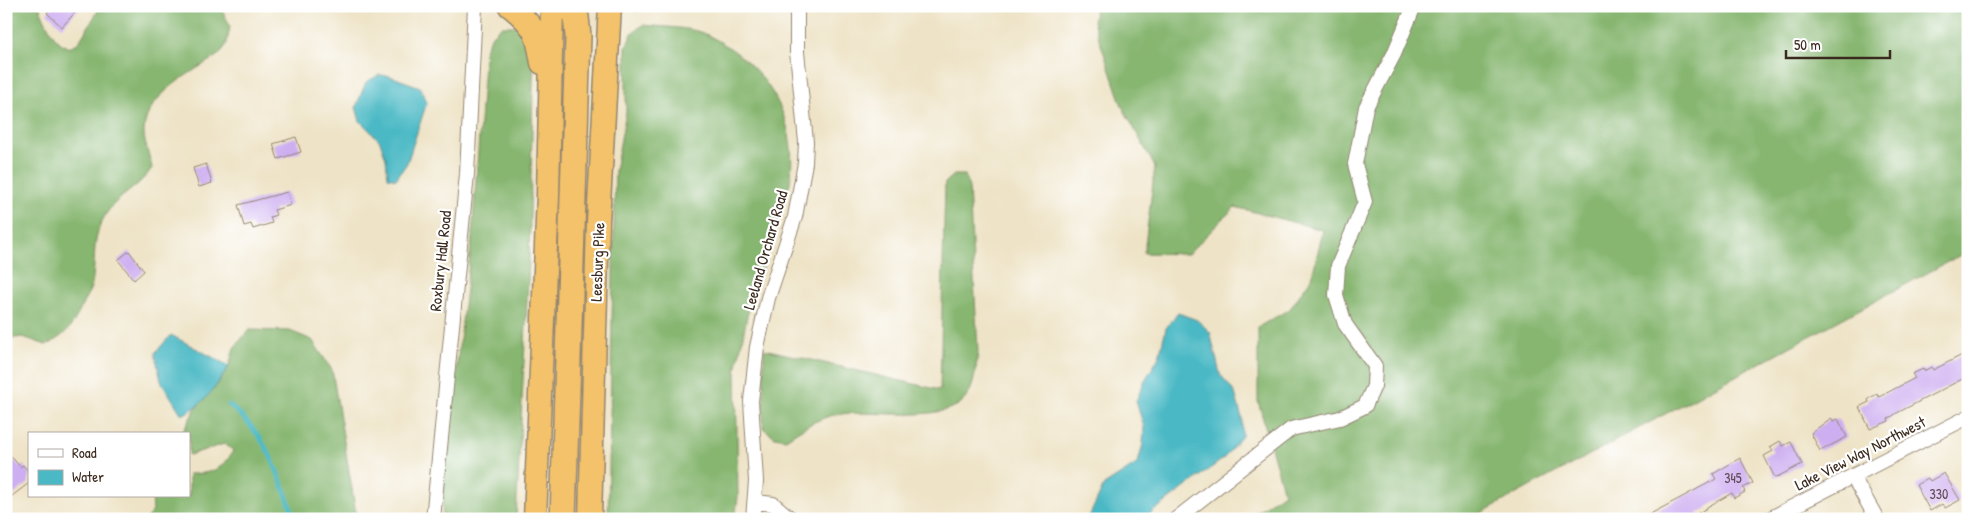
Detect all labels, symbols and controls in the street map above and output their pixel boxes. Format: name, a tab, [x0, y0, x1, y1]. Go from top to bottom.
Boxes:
scale bar	[1786, 28, 1890, 60]
text: 50 m	[1794, 34, 1821, 55]
street label: Leeland Orchard Road	[737, 188, 793, 312]
street label: Roxbury Hall Road	[424, 210, 456, 312]
street label: Leesburg Pike	[585, 221, 609, 302]
street label: Lake View Way Northwest	[1791, 410, 1930, 496]
legend	[28, 432, 190, 498]
text: Road	[72, 442, 97, 463]
text: Water	[72, 466, 104, 487]
house number: 345	[1724, 468, 1742, 487]
house number: 330	[1930, 484, 1948, 503]

